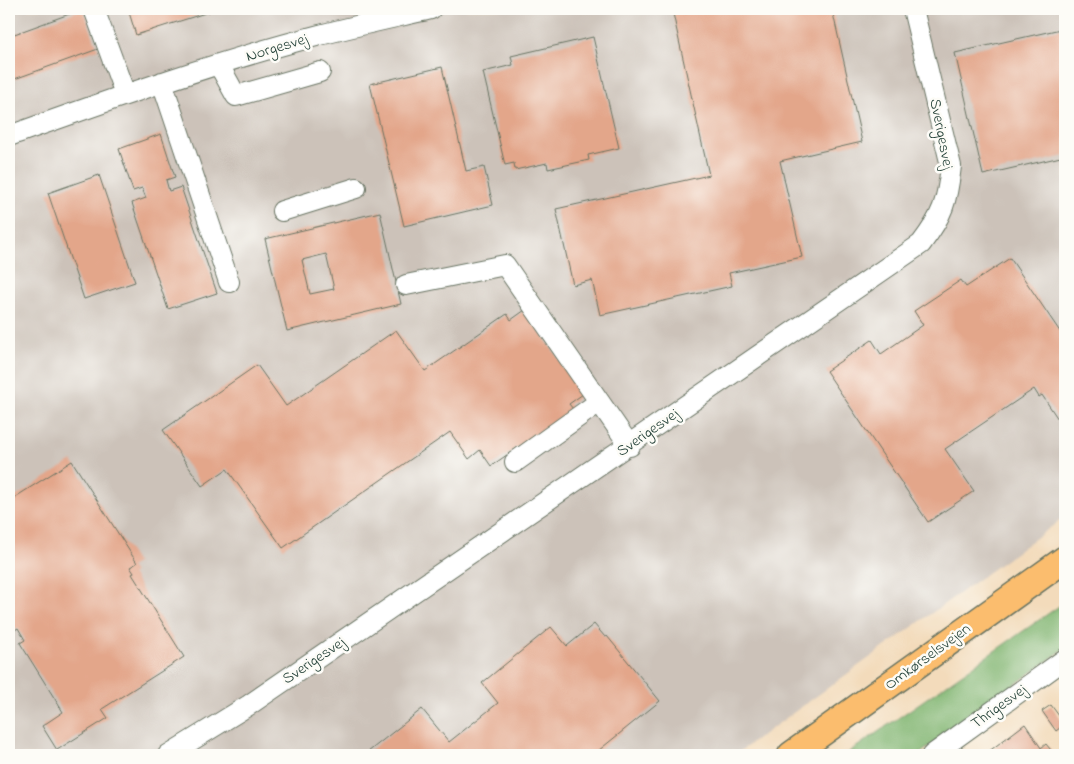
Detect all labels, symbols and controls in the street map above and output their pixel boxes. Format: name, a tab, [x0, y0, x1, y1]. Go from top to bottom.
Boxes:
street label: Norgesvej	[243, 27, 312, 69]
street label: Sverigesvej	[922, 97, 960, 172]
street label: Sverigesvej	[612, 402, 685, 463]
street label: Omkørselsvejen	[880, 617, 976, 697]
street label: Sverigesvej	[278, 631, 351, 691]
street label: Thrigesvej	[966, 678, 1033, 736]

